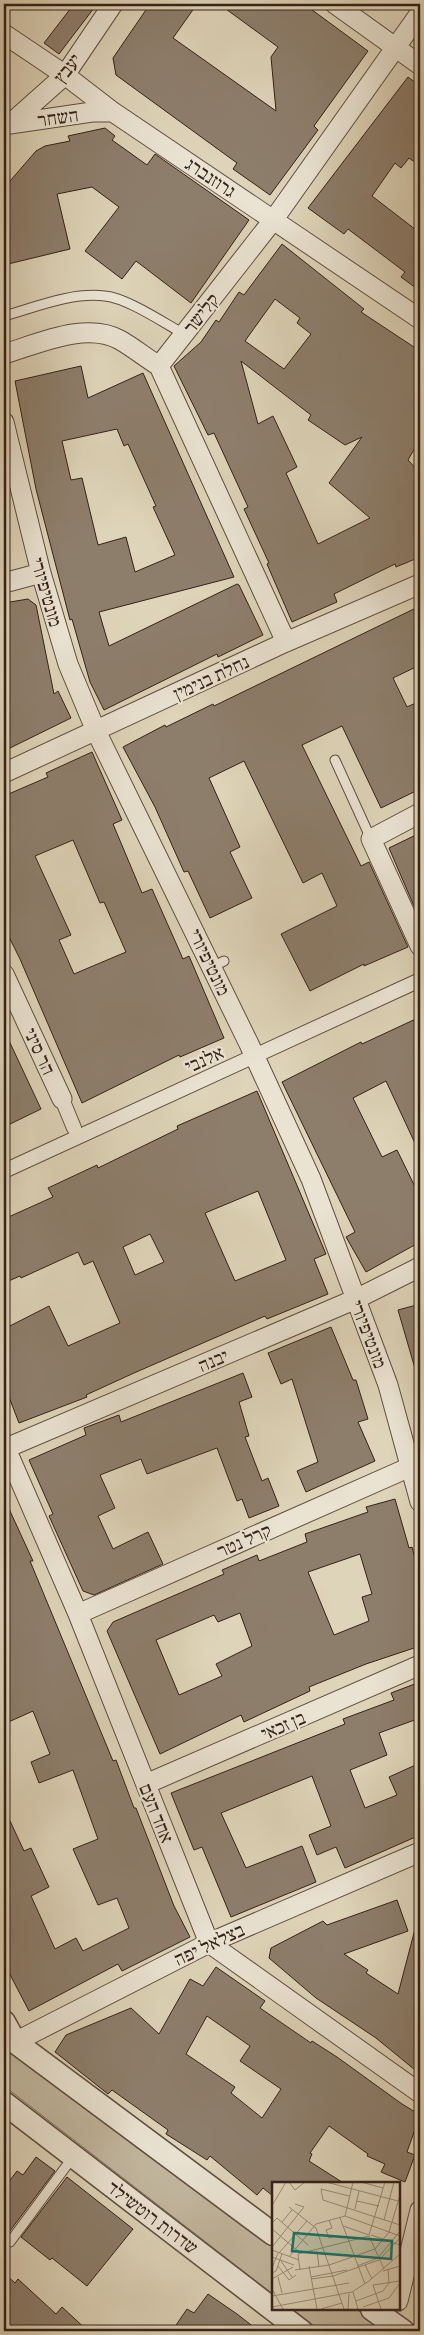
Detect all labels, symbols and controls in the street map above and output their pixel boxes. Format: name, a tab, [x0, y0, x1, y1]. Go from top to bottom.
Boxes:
street label: יעבץ	[49, 49, 89, 90]
street label: השחר	[36, 103, 80, 135]
street label: גרוזנברג	[179, 152, 240, 205]
street label: קלישר	[179, 289, 227, 340]
street label: מונטיפיורי	[23, 555, 67, 630]
street label: נחלת בנימין	[170, 650, 254, 708]
street label: מונטיפיורי	[181, 925, 236, 1001]
street label: הר סיני	[16, 1024, 60, 1080]
street label: אלנבי	[181, 1041, 228, 1081]
street label: מונטיפיורי	[342, 1297, 392, 1373]
street label: יבנה	[195, 1344, 233, 1380]
street label: קרל נטר	[214, 1518, 276, 1565]
street label: בן זכאי	[258, 1706, 310, 1748]
street label: אחד העם	[131, 1780, 179, 1847]
street label: בצלאל יפה	[170, 1918, 250, 1974]
street label: שדרות רוטשילד	[101, 2176, 203, 2261]
inset map	[272, 2182, 399, 2310]

